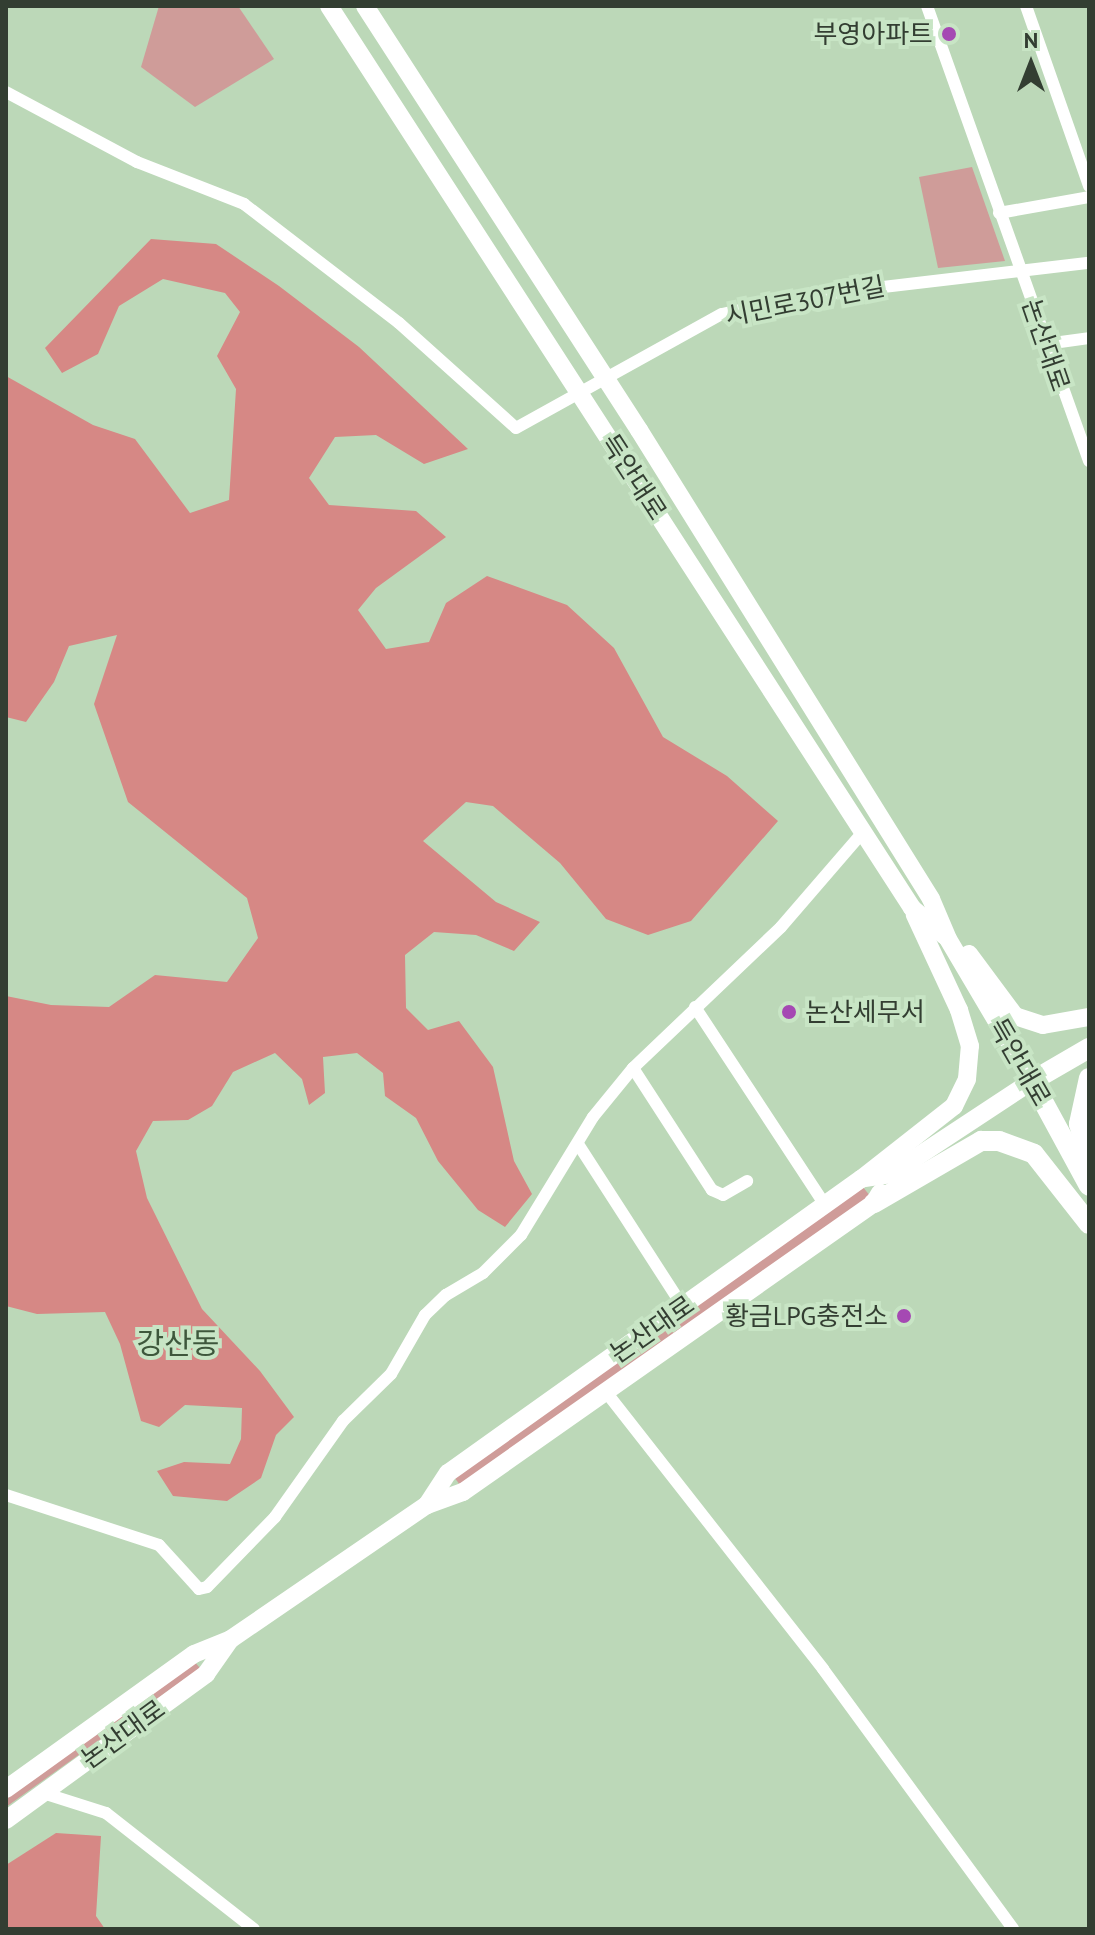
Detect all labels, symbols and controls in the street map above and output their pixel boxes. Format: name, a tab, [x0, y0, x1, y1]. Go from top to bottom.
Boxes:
place label: 부영아파트	[813, 18, 933, 50]
north arrow	[991, 24, 1071, 104]
marker: 부영아파트	[940, 25, 958, 43]
text: N	[1024, 26, 1038, 54]
street label: 시민로307번길	[722, 270, 888, 332]
street label: 논산대로	[1016, 295, 1076, 395]
street label: 득안대로	[595, 428, 673, 526]
place label: 논산세무서	[805, 996, 925, 1028]
marker: 논산세무서	[780, 1003, 798, 1021]
street label: 득안대로	[983, 1013, 1057, 1111]
street label: 논산대로	[604, 1289, 700, 1369]
place label: 황금LPG충전소	[725, 1300, 888, 1332]
marker: 황금LPG충전소	[895, 1307, 913, 1325]
district label: 강산동	[137, 1325, 219, 1361]
street label: 논산대로	[75, 1693, 171, 1775]

